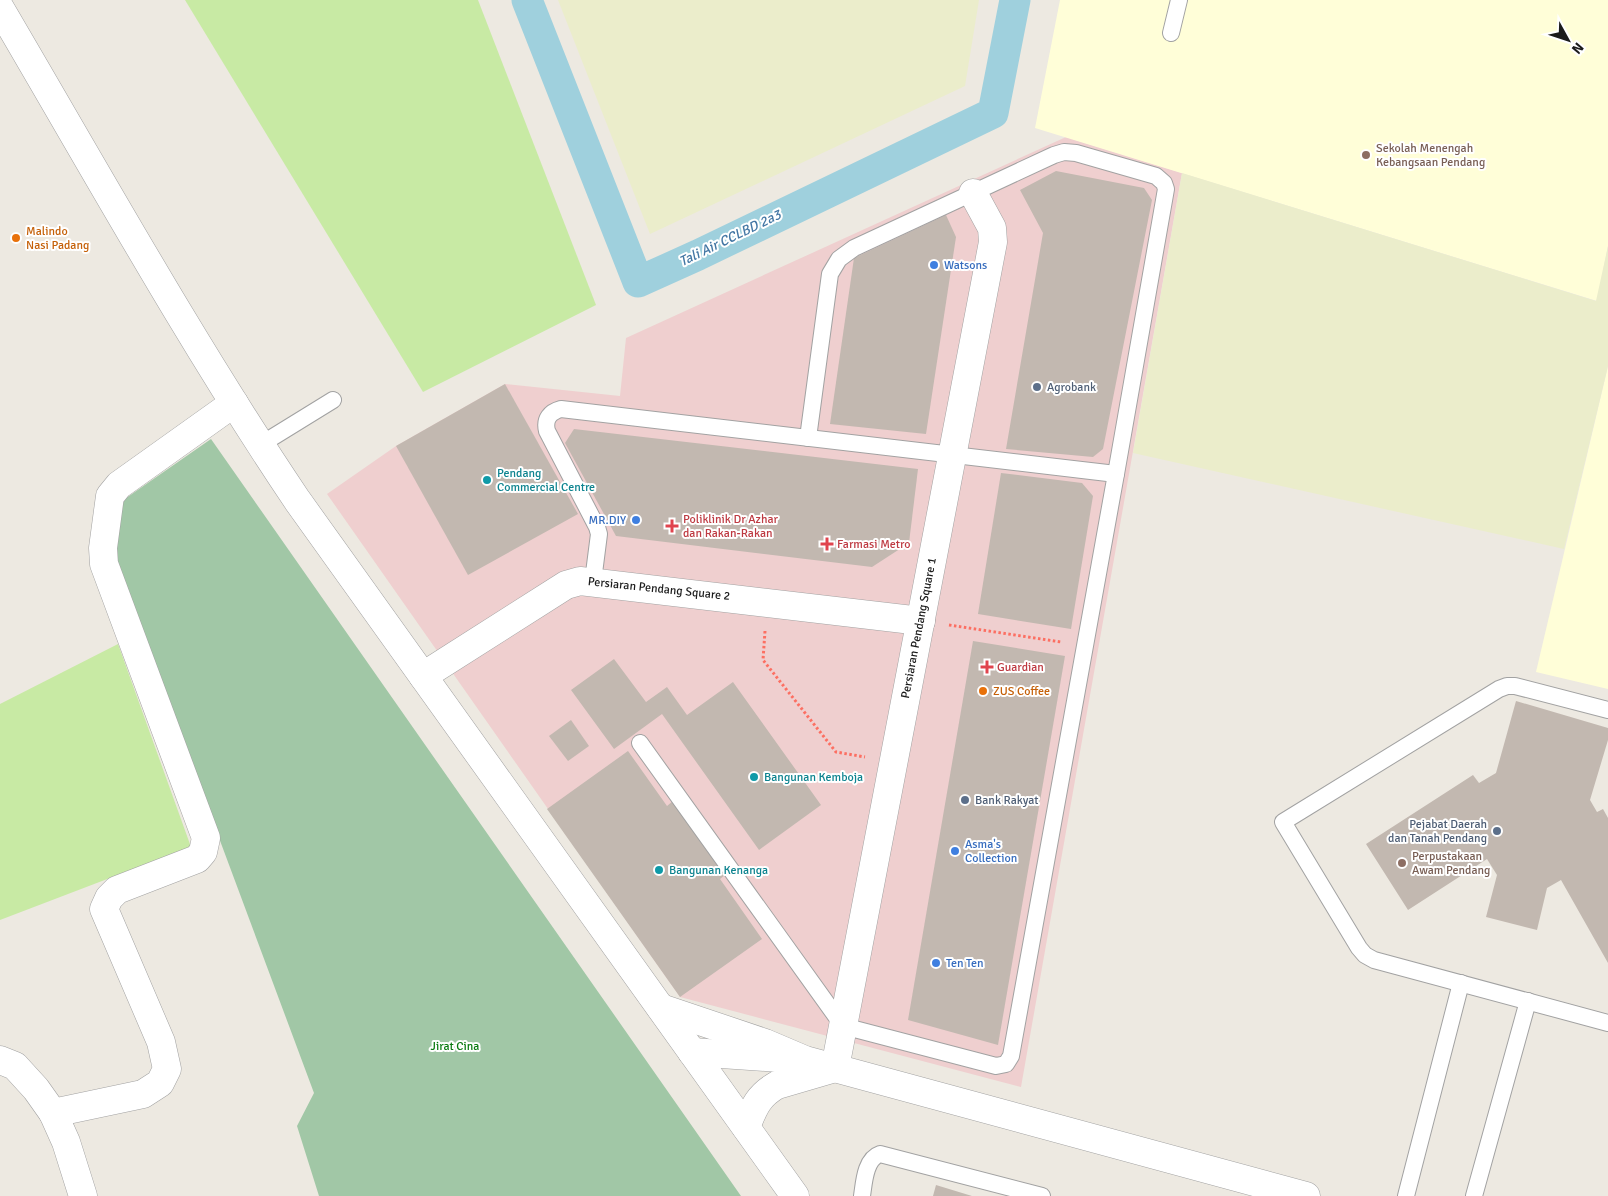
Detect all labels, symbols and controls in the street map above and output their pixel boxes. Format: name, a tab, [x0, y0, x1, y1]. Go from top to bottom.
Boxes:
north arrow	[1543, 15, 1593, 65]
text: N	[1568, 39, 1587, 57]
place label: Sekolah Menengah Kebangsaan Pendang	[1376, 141, 1485, 170]
marker: Sekolah Menengah Kebangsaan Pendang	[1360, 149, 1372, 161]
water label: Tali Air CCLBD 2a3	[676, 205, 785, 270]
place label: Malindo Nasi Padang	[26, 224, 89, 253]
marker: Malindo Nasi Padang	[10, 232, 22, 244]
place label: Watsons	[944, 258, 987, 273]
marker: Watsons	[928, 259, 940, 271]
place label: Agrobank	[1047, 380, 1096, 395]
marker: Agrobank	[1031, 381, 1043, 393]
place label: Pendang Commercial Centre	[497, 466, 595, 495]
marker: Pendang Commercial Centre	[481, 474, 493, 486]
place label: Poliklinik Dr Azhar dan Rakan-Rakan	[683, 512, 779, 541]
place label: MR.DIY	[589, 513, 626, 528]
marker: MR.DIY	[630, 514, 642, 526]
marker: Poliklinik Dr Azhar dan Rakan-Rakan	[665, 519, 679, 533]
place label: Farmasi Metro	[837, 537, 911, 552]
marker: Farmasi Metro	[821, 538, 833, 550]
street label: Persiaran Pendang Square 1	[898, 556, 940, 700]
street label: Persiaran Pendang Square 2	[587, 574, 731, 604]
place label: Guardian	[997, 660, 1044, 675]
marker: Guardian	[981, 661, 993, 673]
place label: ZUS Coffee	[993, 684, 1050, 699]
marker: ZUS Coffee	[977, 685, 989, 697]
place label: Bangunan Kemboja	[764, 770, 863, 785]
marker: Bangunan Kemboja	[748, 771, 760, 783]
place label: Bank Rakyat	[975, 793, 1038, 808]
marker: Bank Rakyat	[959, 794, 971, 806]
place label: Pejabat Daerah dan Tanah Pendang	[1388, 817, 1487, 846]
marker: Pejabat Daerah dan Tanah Pendang	[1491, 825, 1503, 837]
place label: Asma's Collection	[965, 837, 1017, 866]
marker: Asma's Collection	[949, 845, 961, 857]
place label: Perpustakaan Awam Pendang	[1412, 849, 1490, 878]
marker: Perpustakaan Awam Pendang	[1396, 857, 1408, 869]
place label: Bangunan Kenanga	[669, 863, 768, 878]
marker: Bangunan Kenanga	[653, 864, 665, 876]
place label: Ten Ten	[946, 956, 984, 971]
marker: Ten Ten	[930, 957, 942, 969]
park label: Jirat Cina	[431, 1039, 479, 1054]

